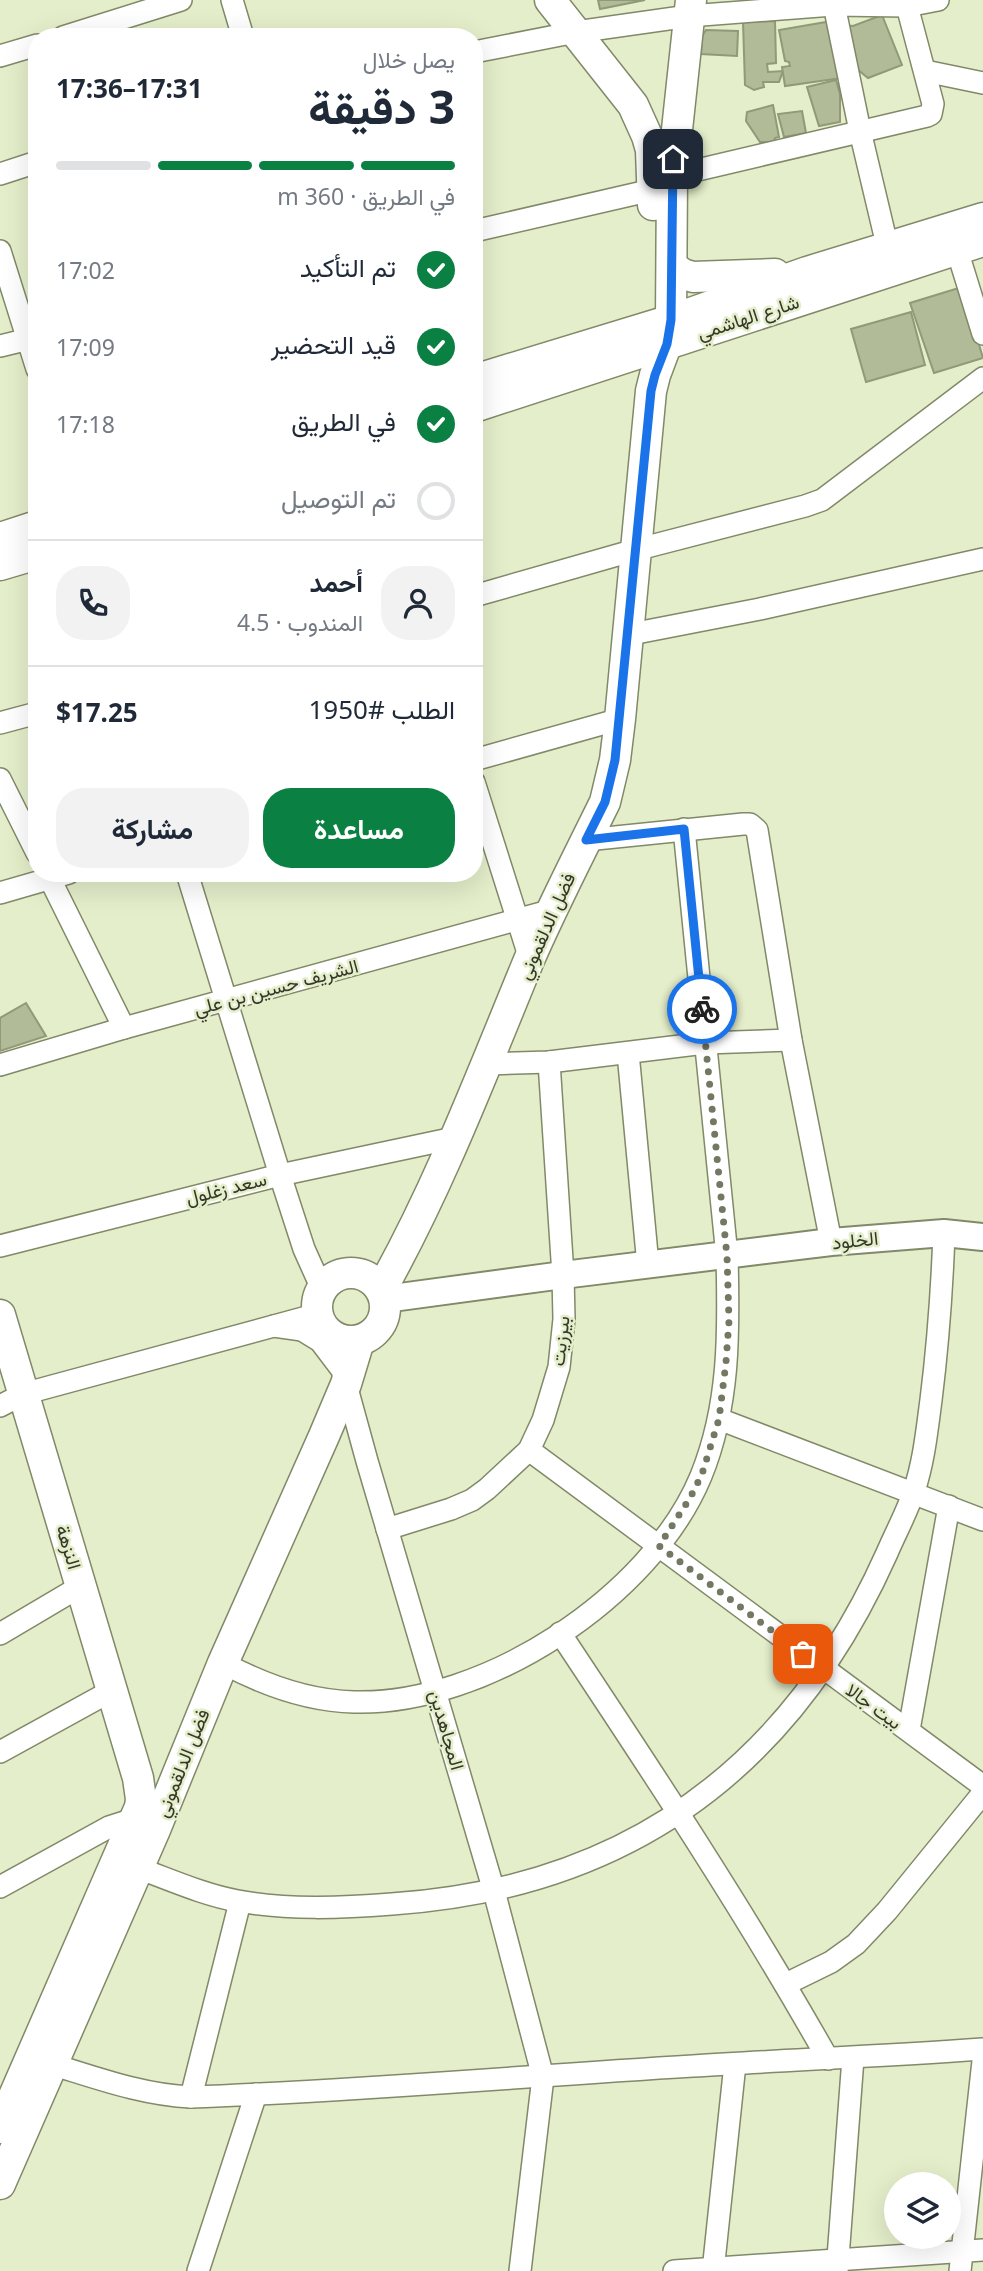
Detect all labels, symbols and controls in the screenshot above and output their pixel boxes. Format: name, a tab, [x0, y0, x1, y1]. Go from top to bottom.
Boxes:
text: يصل خلال	[363, 43, 455, 75]
text: 17:31–17:36	[56, 70, 203, 106]
text: 3 دقيقة	[308, 75, 455, 137]
pin	[643, 129, 703, 189]
icon: home	[654, 140, 692, 178]
text: في الطريق · 360 m	[277, 180, 455, 212]
text: تم التأكيد	[300, 249, 396, 285]
icon: check	[417, 251, 455, 289]
text: 17:02	[56, 254, 115, 286]
street label: شارع الهاشمي	[694, 288, 803, 349]
text: قيد التحضير	[271, 326, 396, 362]
icon: check	[417, 328, 455, 366]
text: 17:09	[56, 331, 115, 363]
text: في الطريق	[291, 403, 396, 439]
icon: check	[417, 405, 455, 443]
text: 17:18	[56, 408, 115, 440]
text: تم التوصيل	[281, 480, 396, 516]
text: أحمد	[310, 564, 363, 600]
button: phone	[56, 566, 130, 640]
button: person	[381, 566, 455, 640]
text: المندوب · 4.5	[237, 606, 363, 638]
text: الطلب #1950	[308, 691, 455, 727]
text: $17.25	[56, 694, 138, 730]
button: مشاركة	[56, 788, 249, 868]
button: مساعدة	[263, 788, 455, 868]
street label: فضل الدلقموني	[511, 868, 584, 985]
street label: الشريف حسين بن علي	[191, 953, 362, 1024]
courier	[667, 974, 737, 1044]
icon: bike	[683, 990, 721, 1028]
street label: سعد زغلول	[183, 1165, 269, 1211]
street label: الخلود	[831, 1225, 879, 1255]
street label: بيرزيت	[544, 1315, 576, 1367]
street label: النزهة	[50, 1522, 88, 1572]
pin	[773, 1624, 833, 1684]
icon: bag	[784, 1635, 822, 1673]
street label: بيت جالا	[841, 1677, 907, 1735]
street label: المجاهدين	[423, 1687, 471, 1773]
street label: فضل الدلقموني	[148, 1705, 218, 1822]
map controls	[884, 2172, 961, 2249]
button: layers	[884, 2172, 961, 2249]

